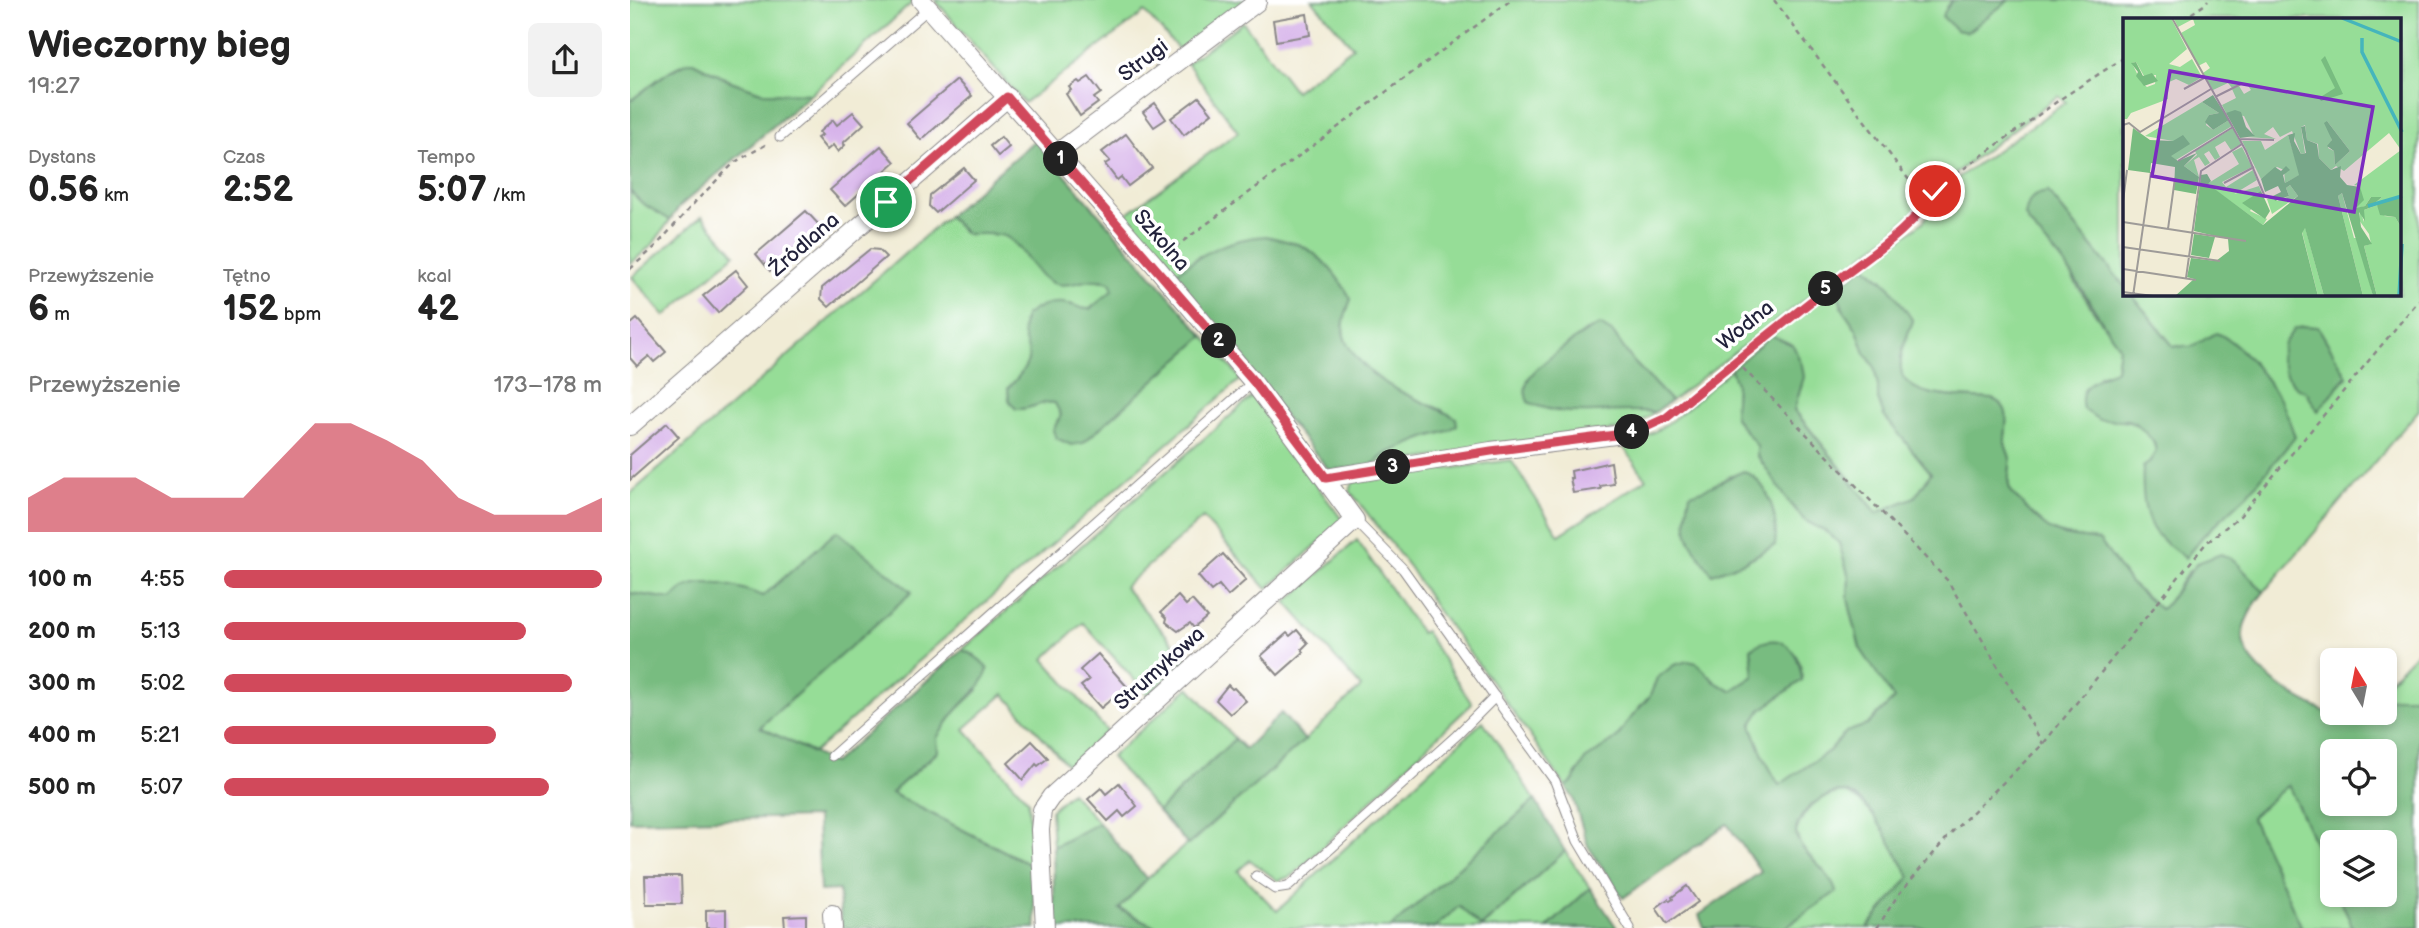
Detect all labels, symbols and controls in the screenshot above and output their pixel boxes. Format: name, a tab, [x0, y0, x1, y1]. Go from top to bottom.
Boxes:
inset map	[2123, 18, 2402, 296]
text: Wieczorny bieg	[28, 23, 291, 68]
button: share	[528, 23, 602, 97]
street label: Strugi	[1114, 34, 1173, 87]
text: 19:27	[28, 72, 80, 100]
pin: 1	[1044, 142, 1078, 176]
text: Dystans	[28, 146, 96, 169]
text: Czas	[223, 146, 265, 169]
text: Tempo	[417, 146, 476, 169]
text: 1	[1057, 147, 1065, 170]
pin	[1905, 161, 1965, 221]
text: 0.56	[28, 169, 99, 212]
text: 2:52	[223, 169, 293, 212]
text: 5:07	[417, 169, 487, 212]
pin	[856, 172, 916, 232]
icon: check	[1916, 172, 1954, 210]
icon: arrive	[867, 183, 905, 221]
text: km	[99, 184, 129, 207]
text: /km	[487, 184, 526, 207]
street label: Szkolna	[1128, 205, 1195, 276]
street label: Źródlana	[764, 207, 844, 282]
text: Przewyższenie	[28, 265, 154, 288]
text: Tętno	[223, 265, 271, 288]
text: kcal	[417, 265, 451, 288]
pin: 5	[1808, 272, 1844, 306]
text: 5	[1820, 277, 1831, 300]
text: 6	[28, 288, 49, 331]
text: 152	[223, 288, 279, 331]
text: 42	[417, 288, 459, 331]
street label: Wodna	[1712, 295, 1779, 356]
text: m	[49, 303, 70, 326]
text: bpm	[279, 303, 321, 326]
pin: 2	[1202, 324, 1236, 358]
text: 2	[1213, 329, 1224, 352]
text: Przewyższenie	[28, 371, 181, 399]
text: 173–178 m	[494, 371, 602, 399]
pin: 4	[1614, 414, 1650, 450]
text: 4	[1626, 420, 1637, 443]
pin: 3	[1376, 449, 1410, 484]
text: 3	[1387, 455, 1398, 478]
text: 100 m	[28, 565, 92, 593]
text: 4:55	[140, 565, 185, 593]
text: 200 m	[28, 617, 96, 645]
text: 5:13	[140, 617, 181, 645]
street label: Strumykowa	[1109, 621, 1210, 715]
north arrow	[2320, 648, 2398, 724]
map controls	[2320, 648, 2397, 907]
text: 300 m	[28, 669, 96, 697]
text: 5:02	[140, 669, 185, 697]
text: 400 m	[28, 721, 96, 749]
text: 5:21	[140, 721, 180, 749]
button: locate	[2320, 739, 2397, 816]
text: 500 m	[28, 773, 96, 801]
text: 5:07	[140, 773, 183, 801]
button: layers	[2320, 830, 2397, 907]

